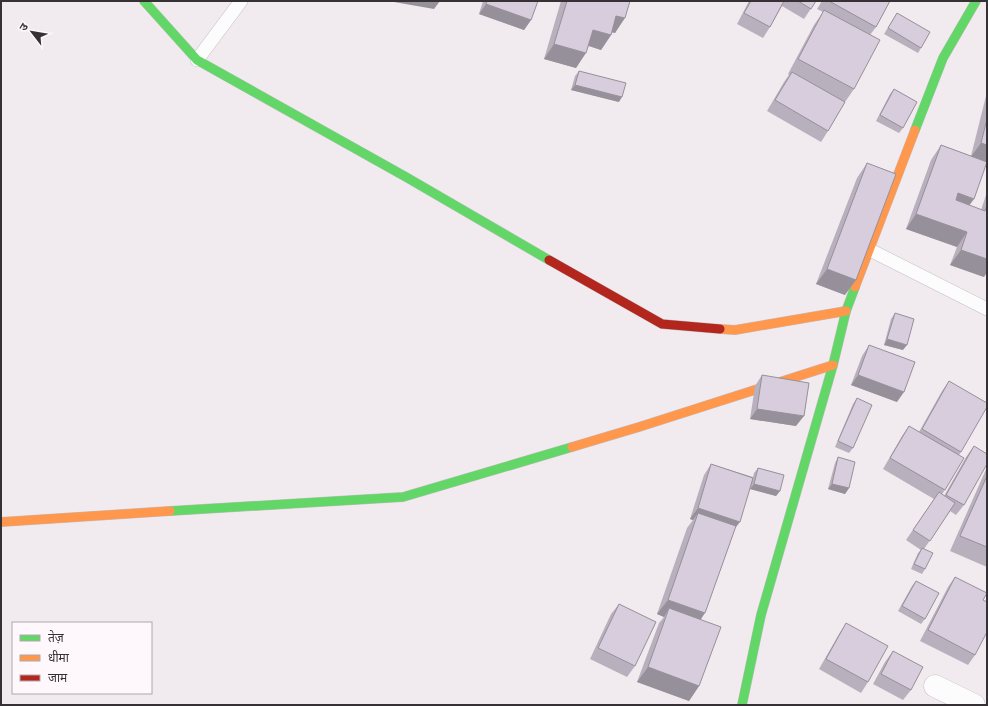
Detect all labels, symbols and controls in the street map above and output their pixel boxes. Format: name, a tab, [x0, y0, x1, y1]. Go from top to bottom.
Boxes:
north arrow	[12, 12, 52, 52]
text: उ	[17, 21, 31, 33]
legend	[12, 622, 152, 694]
text: तेज़	[48, 630, 65, 645]
text: धीमा	[48, 650, 70, 665]
text: जाम	[48, 671, 68, 685]

